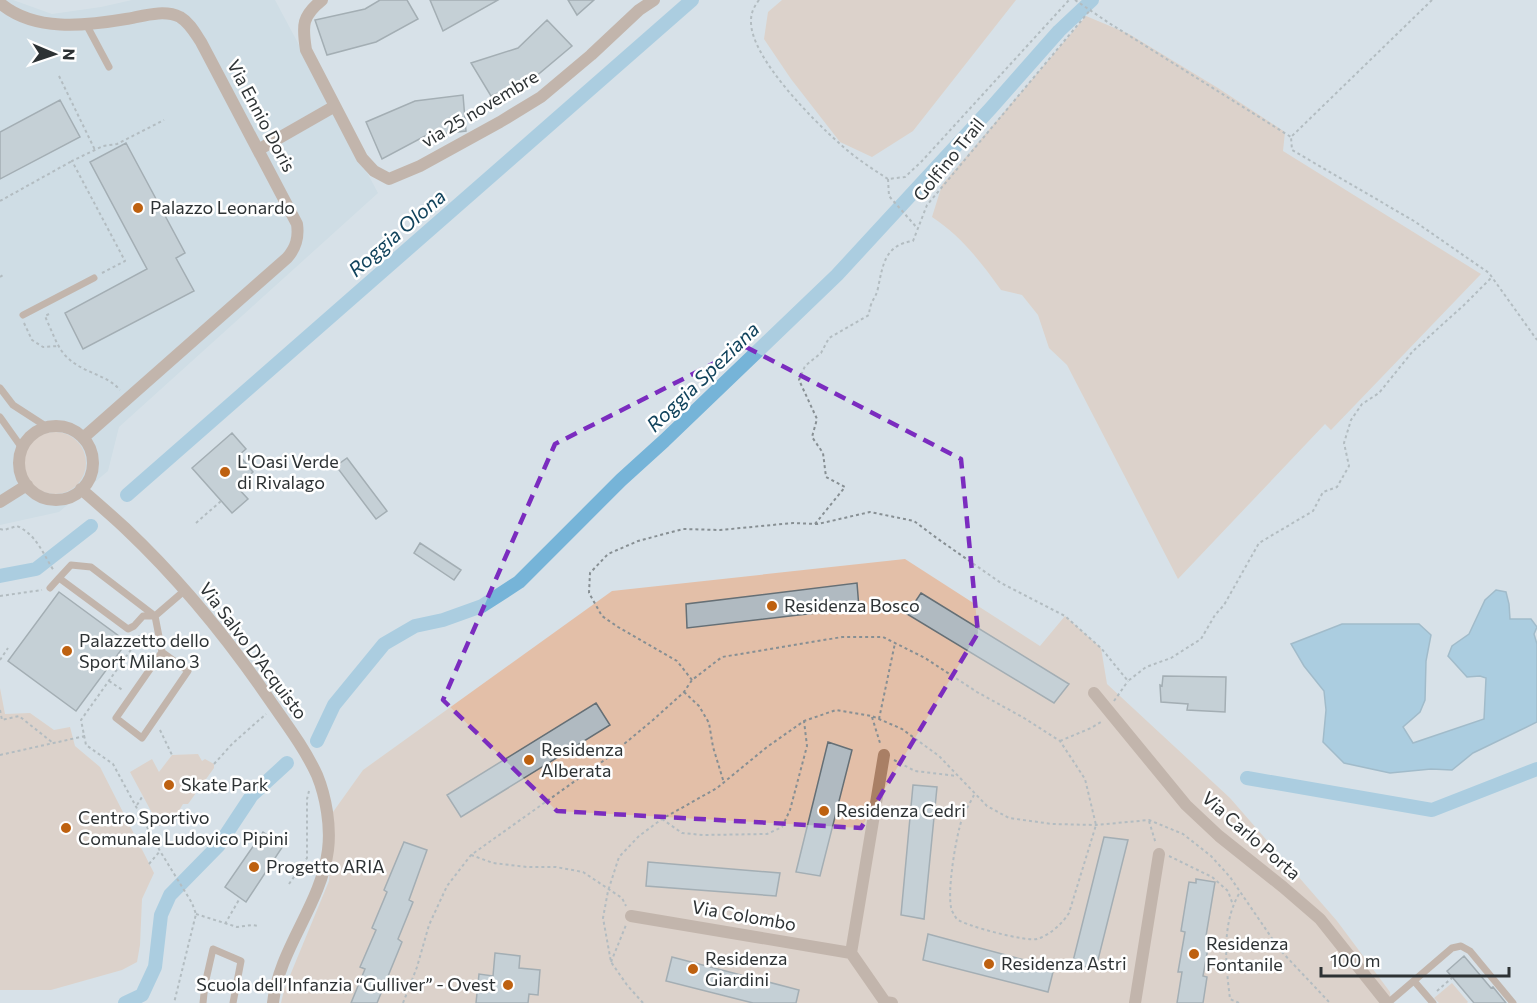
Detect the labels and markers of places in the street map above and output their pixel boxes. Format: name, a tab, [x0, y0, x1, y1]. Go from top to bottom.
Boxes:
place label: Palazzo Leonardo	[150, 196, 295, 218]
marker: Palazzo Leonardo	[131, 201, 145, 215]
place label: L'Oasi Verde di Rivalago	[237, 450, 339, 493]
marker: L'Oasi Verde di Rivalago	[218, 465, 232, 479]
place label: Residenza Bosco	[784, 594, 920, 616]
marker: Residenza Bosco	[765, 599, 779, 613]
place label: Palazzetto dello Sport Milano 3	[79, 629, 210, 672]
marker: Palazzetto dello Sport Milano 3	[60, 644, 74, 658]
place label: Residenza Alberata	[541, 738, 623, 781]
marker: Residenza Alberata	[522, 753, 536, 767]
place label: Skate Park	[181, 773, 269, 795]
marker: Skate Park	[162, 778, 176, 792]
place label: Residenza Cedri	[836, 799, 966, 821]
marker: Residenza Cedri	[817, 804, 831, 818]
place label: Centro Sportivo Comunale Ludovico Pipini	[78, 806, 288, 849]
marker: Centro Sportivo Comunale Ludovico Pipini	[59, 821, 73, 835]
place label: Progetto ARIA	[266, 855, 385, 877]
marker: Progetto ARIA	[247, 860, 261, 874]
place label: Residenza Fontanile	[1206, 932, 1288, 975]
place label: Residenza Giardini	[705, 947, 787, 990]
marker: Residenza Fontanile	[1187, 947, 1201, 961]
place label: Residenza Astri	[1001, 952, 1127, 974]
marker: Residenza Astri	[982, 957, 996, 971]
marker: Residenza Giardini	[686, 962, 700, 976]
place label: Scuola dell’Infanzia “Gulliver” - Ovest	[196, 973, 496, 995]
marker: Scuola dell’Infanzia “Gulliver” - Ovest	[501, 978, 515, 992]

